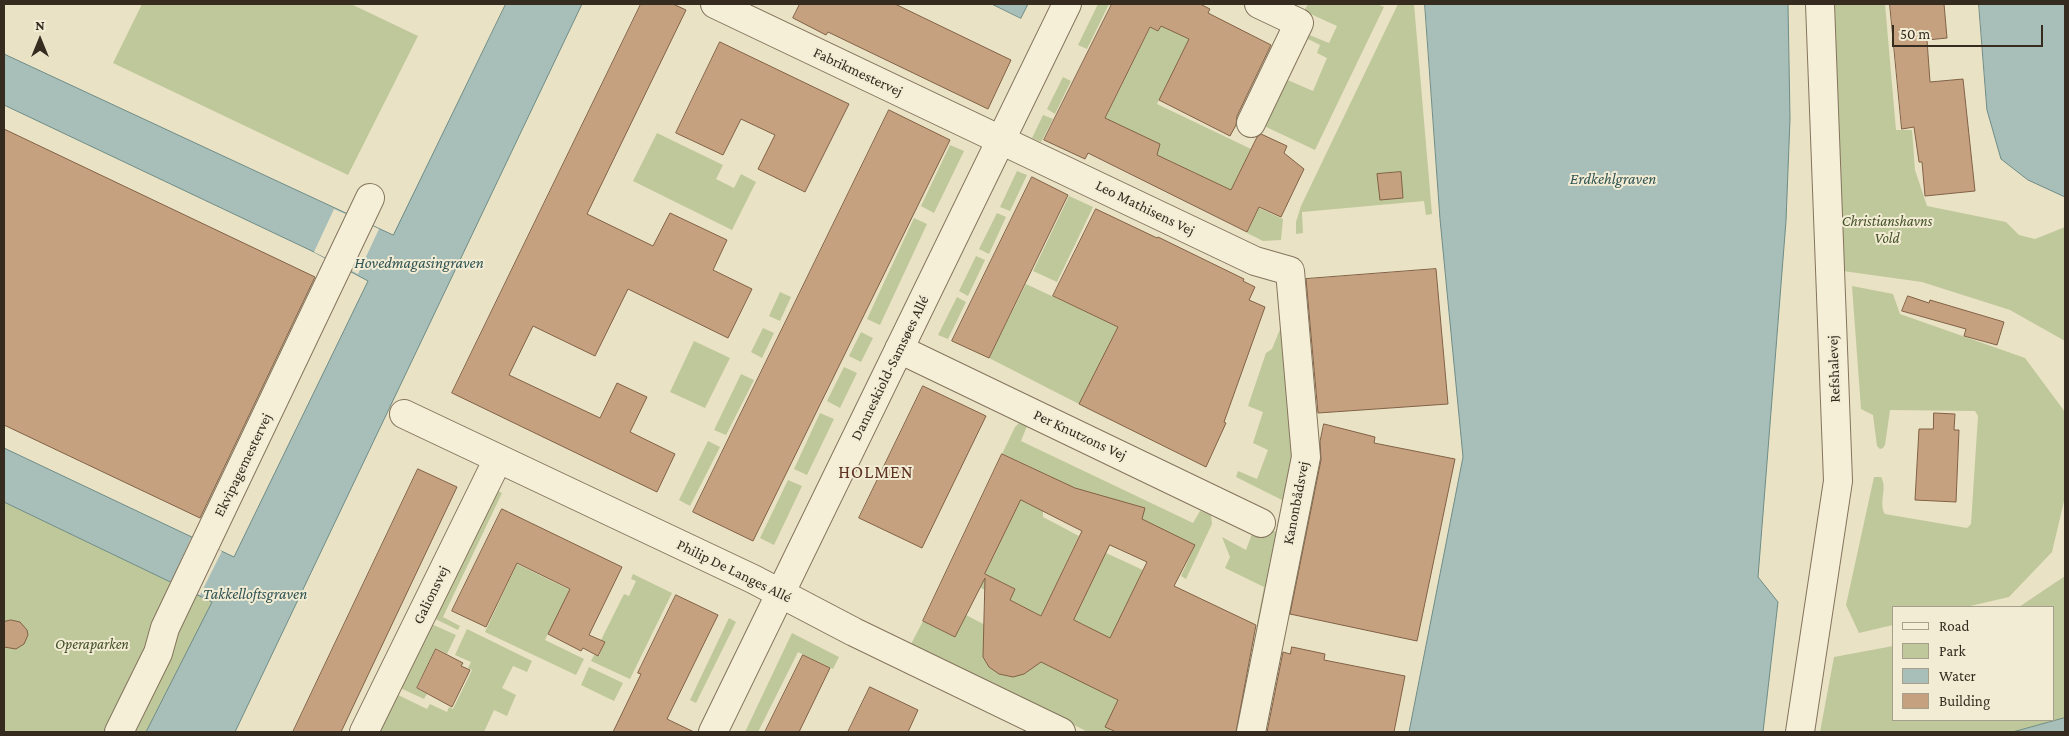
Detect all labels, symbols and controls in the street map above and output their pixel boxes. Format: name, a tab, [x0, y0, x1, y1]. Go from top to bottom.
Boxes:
north arrow	[15, 15, 65, 65]
scale bar	[1894, 15, 2045, 47]
text: N	[35, 17, 45, 33]
text: 50 m	[1900, 26, 1930, 42]
street label: Fabrikmestervej	[810, 43, 906, 101]
water label: Erdkehlgraven	[1570, 169, 1656, 189]
street label: Leo Mathisens Vej	[1092, 176, 1198, 240]
park label: Christianshavns Vold	[1842, 212, 1932, 247]
water label: Hovedmagasingraven	[354, 253, 484, 273]
street label: Danneskiold-Samsøes Allé	[847, 293, 933, 443]
street label: Refshalevej	[1824, 335, 1844, 403]
street label: Per Knutzons Vej	[1031, 406, 1129, 464]
street label: Ekvipagemestervej	[210, 410, 276, 520]
street label: Kanonbådsvej	[1279, 460, 1313, 546]
district label: HOLMEN	[838, 461, 914, 483]
street label: Philip De Langes Allé	[674, 535, 794, 607]
street label: Galionsvej	[409, 563, 453, 627]
water label: Takkelloftsgraven	[203, 584, 307, 604]
legend	[1892, 606, 2054, 721]
text: Road	[1939, 618, 1969, 634]
park label: Operaparken	[55, 635, 129, 653]
text: Park	[1939, 643, 1966, 659]
text: Water	[1939, 668, 1976, 684]
text: Building	[1939, 693, 1990, 709]

